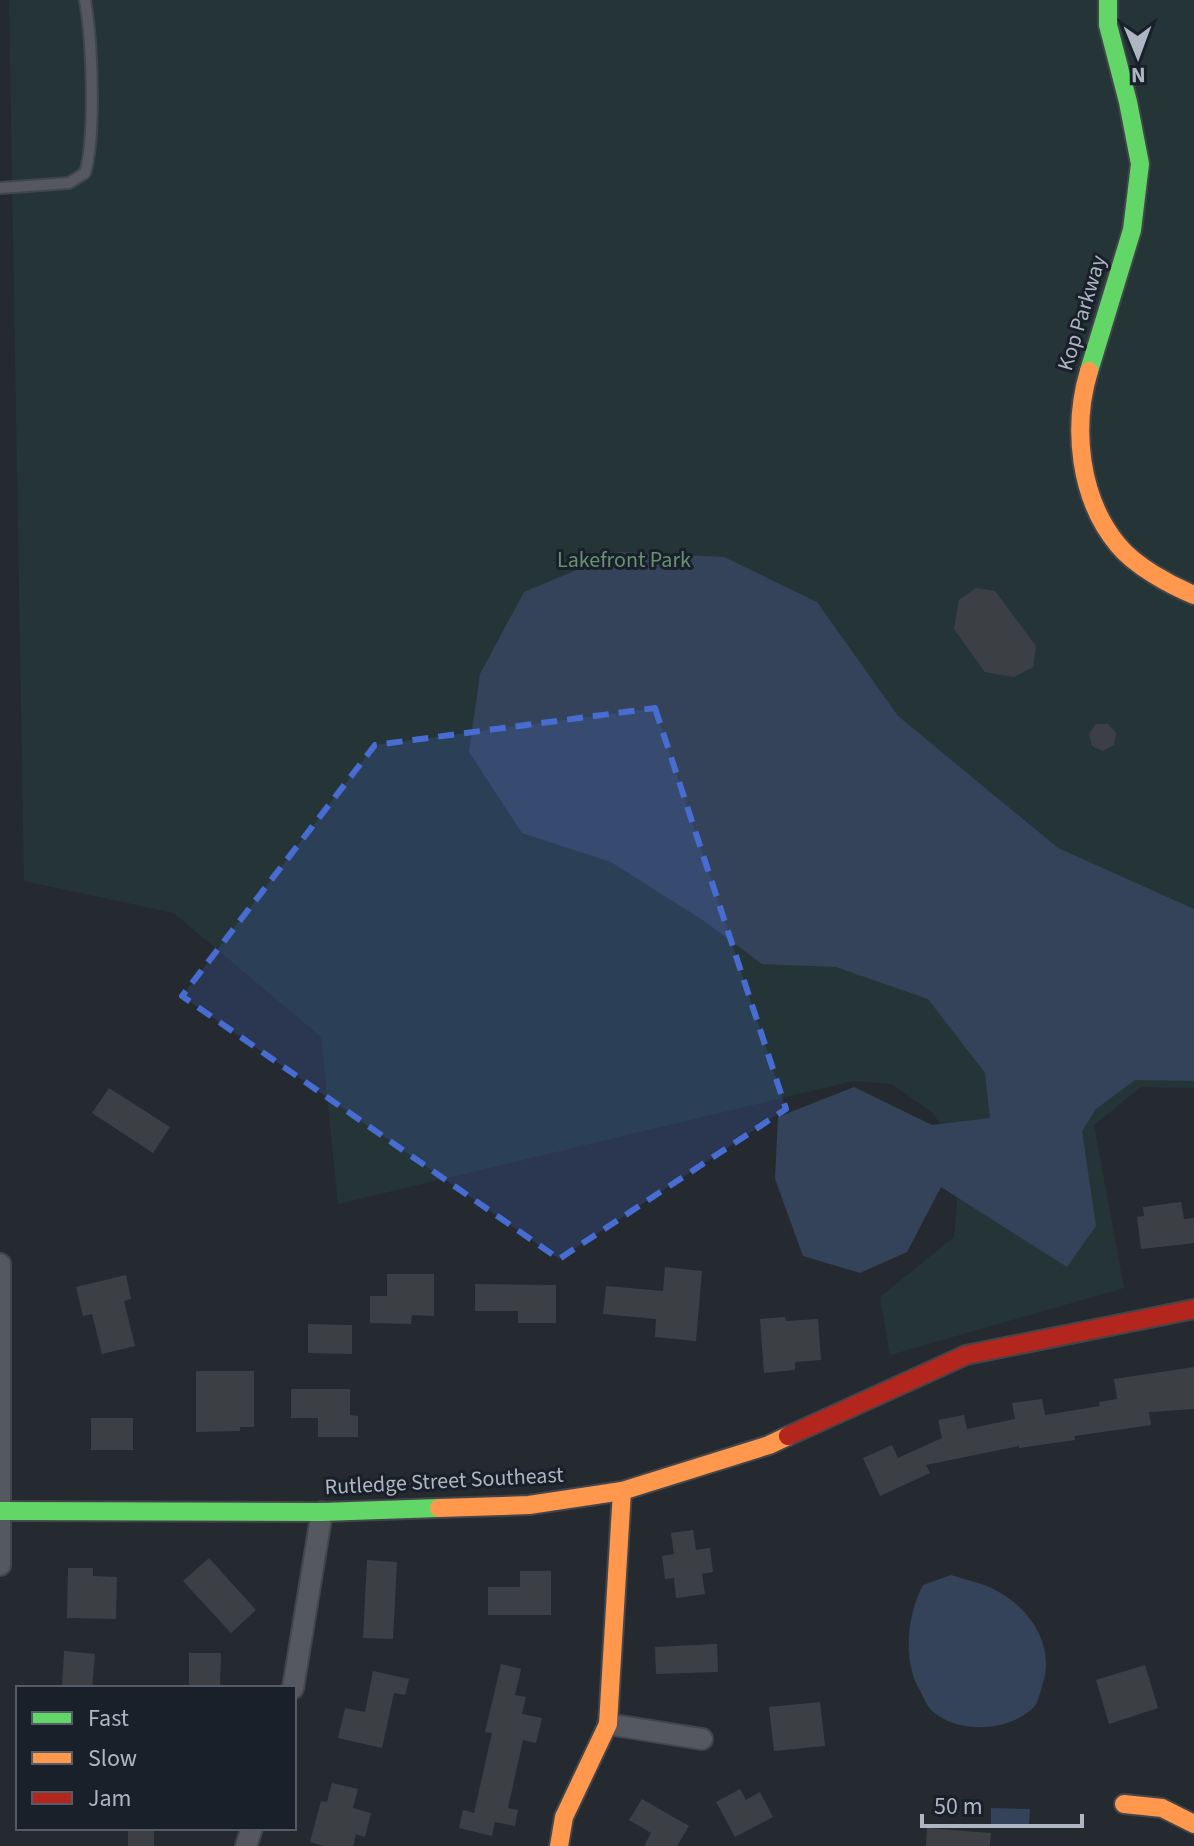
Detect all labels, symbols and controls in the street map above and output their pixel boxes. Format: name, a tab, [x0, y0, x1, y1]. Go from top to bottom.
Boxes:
north arrow	[1098, 16, 1178, 96]
text: N	[1131, 59, 1146, 91]
street label: Kop Parkway	[1049, 251, 1115, 375]
park label: Lakefront Park	[557, 544, 691, 576]
street label: Rutledge Street Southeast	[324, 1459, 565, 1503]
legend	[16, 1686, 296, 1830]
text: Fast	[88, 1701, 129, 1736]
text: Slow	[88, 1741, 137, 1776]
scale bar	[922, 1778, 1082, 1828]
text: Jam	[88, 1781, 132, 1816]
text: 50 m	[934, 1789, 983, 1824]

